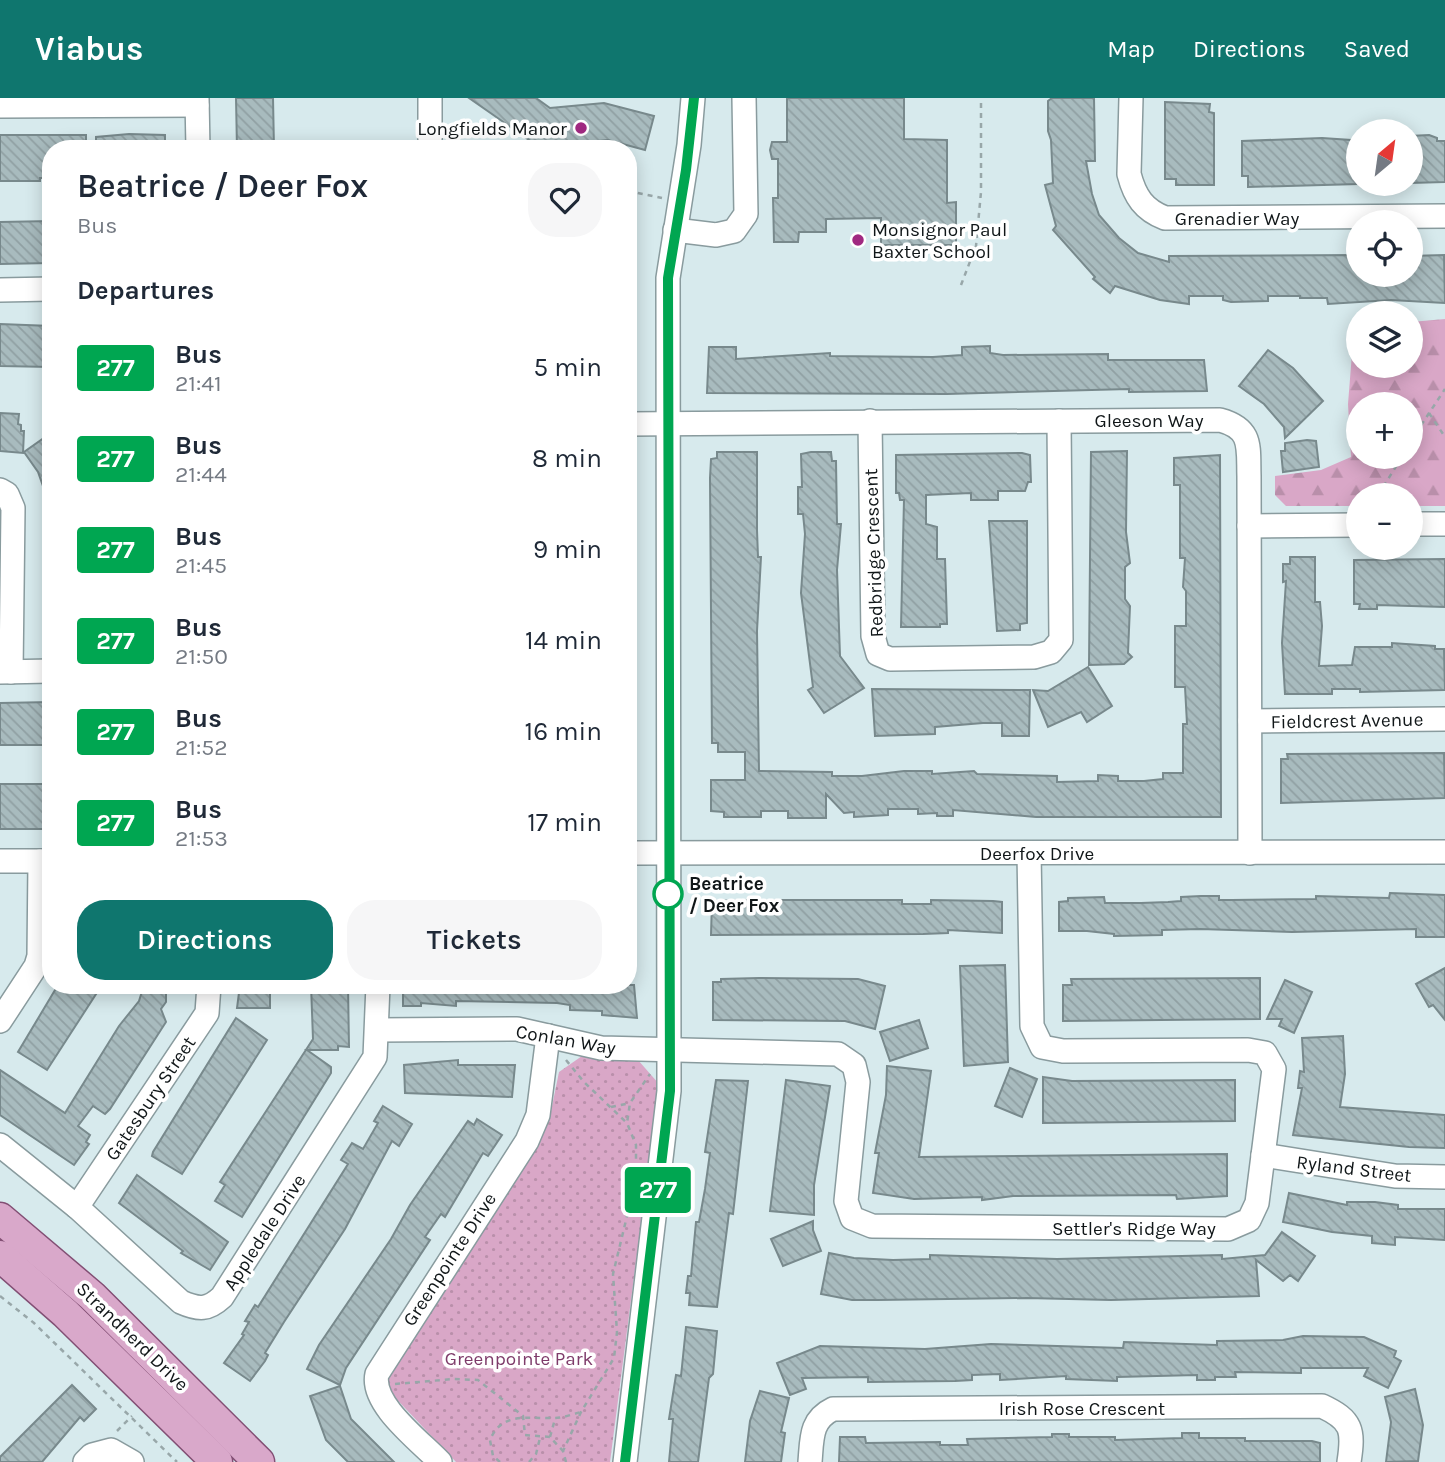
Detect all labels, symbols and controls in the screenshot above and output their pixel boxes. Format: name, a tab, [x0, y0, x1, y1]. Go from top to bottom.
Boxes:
text: Viabus	[35, 30, 143, 68]
text: Map	[1107, 35, 1155, 63]
text: Directions	[1193, 35, 1306, 63]
text: Saved	[1344, 35, 1410, 63]
place label: Longfields Manor	[417, 118, 567, 140]
north arrow	[1346, 119, 1423, 196]
map controls	[1346, 119, 1423, 560]
marker: Longfields Manor	[573, 120, 589, 136]
button: heart	[528, 163, 602, 237]
text: Beatrice / Deer Fox	[77, 167, 368, 205]
street label: Grenadier Way	[1175, 208, 1299, 230]
button: locate	[1346, 210, 1423, 287]
text: Bus	[77, 212, 117, 239]
place label: Monsignor Paul Baxter School	[872, 219, 1007, 263]
marker: Monsignor Paul Baxter School	[850, 232, 866, 248]
text: Departures	[77, 275, 214, 306]
button: layers	[1346, 301, 1423, 378]
text: Bus	[175, 339, 222, 370]
text: 5 min	[533, 352, 602, 383]
text: 277	[96, 354, 135, 382]
text: 21:41	[175, 370, 222, 397]
button: +	[1346, 392, 1423, 469]
street label: Gleeson Way	[1094, 410, 1204, 432]
text: Bus	[175, 430, 222, 461]
text: 8 min	[532, 443, 602, 474]
text: 277	[96, 445, 135, 473]
text: 21:44	[175, 461, 227, 488]
street label: Redbridge Crescent	[860, 468, 888, 638]
button: −	[1346, 483, 1423, 560]
text: Bus	[175, 521, 222, 552]
text: 9 min	[533, 534, 602, 565]
text: 277	[96, 536, 135, 564]
text: 21:45	[175, 552, 227, 579]
text: Bus	[175, 612, 222, 643]
text: 14 min	[525, 625, 602, 656]
text: 277	[96, 627, 135, 655]
text: 21:50	[175, 643, 228, 670]
text: Bus	[175, 703, 222, 734]
street label: Fieldcrest Avenue	[1271, 709, 1423, 733]
text: 16 min	[525, 716, 602, 747]
text: 277	[96, 718, 135, 746]
text: 21:52	[175, 734, 228, 761]
text: Bus	[175, 794, 222, 825]
text: 17 min	[527, 807, 602, 838]
text: 277	[96, 809, 135, 837]
text: 21:53	[175, 825, 228, 852]
street label: Deerfox Drive	[980, 843, 1094, 865]
place label: Beatrice / Deer Fox	[689, 873, 780, 917]
marker: Beatrice / Deer Fox	[653, 879, 683, 909]
button: Directions	[77, 900, 333, 980]
button: Tickets	[347, 900, 602, 980]
street label: Conlan Way	[514, 1020, 618, 1060]
street label: Gatesbury Street	[101, 1032, 200, 1165]
street label: Ryland Street	[1295, 1151, 1413, 1187]
line badge: 277	[618, 1167, 698, 1213]
street label: Appledale Drive	[219, 1170, 311, 1295]
text: 277	[639, 1176, 677, 1204]
street label: Greenpointe Drive	[399, 1189, 501, 1330]
street label: Settler's Ridge Way	[1052, 1218, 1216, 1240]
street label: Strandherd Drive	[72, 1278, 193, 1396]
park label: Greenpointe Park	[445, 1348, 594, 1370]
street label: Irish Rose Crescent	[999, 1398, 1165, 1420]

